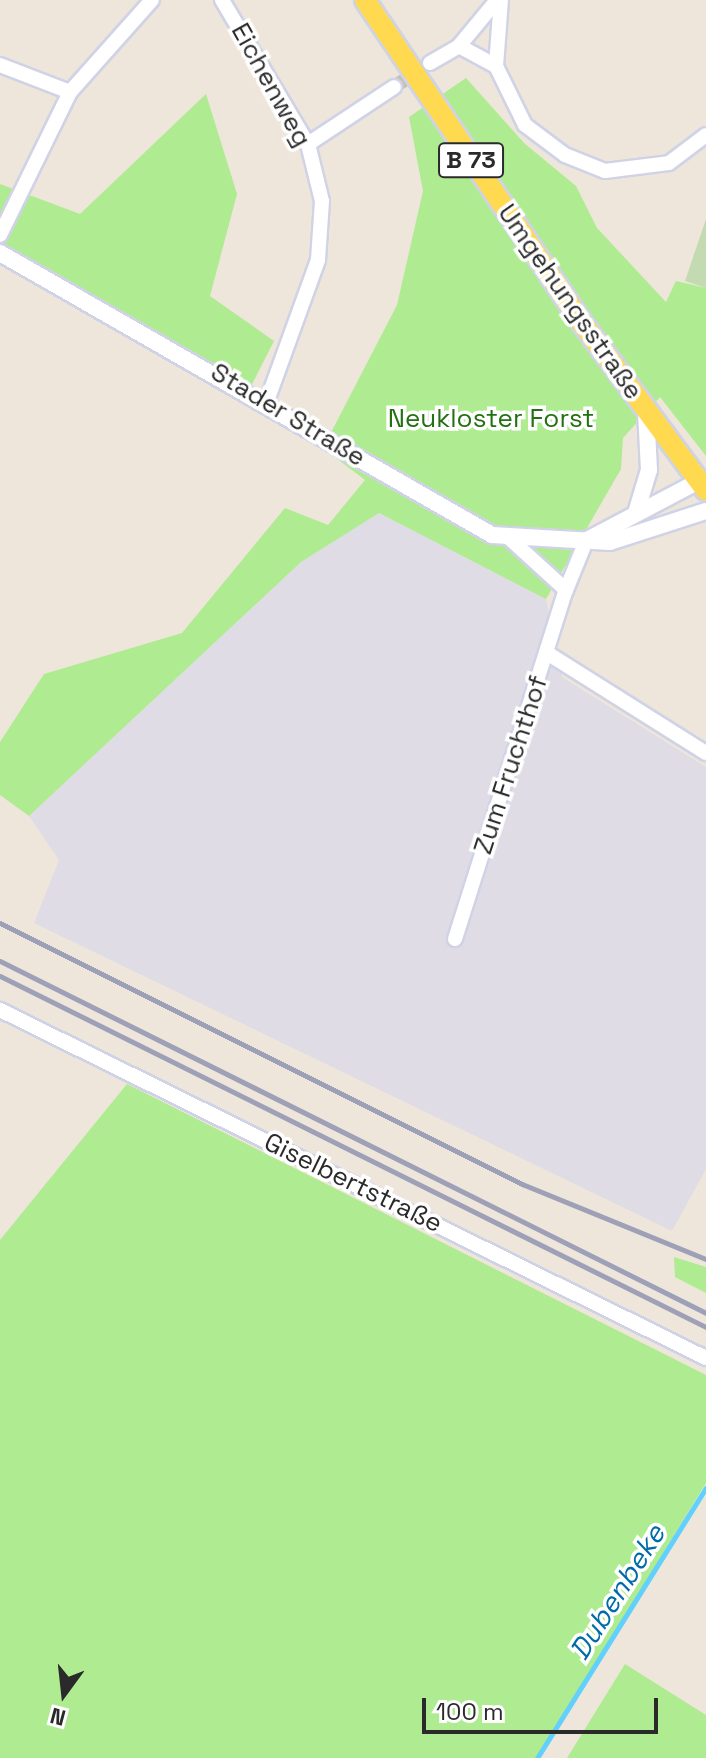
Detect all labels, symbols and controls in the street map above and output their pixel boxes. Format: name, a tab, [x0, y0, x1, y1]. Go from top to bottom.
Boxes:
street label: Eichenweg	[224, 18, 318, 152]
road number: B 73	[437, 140, 505, 180]
street label: Umgehungsstraße	[491, 198, 649, 406]
street label: Stader Straße	[205, 357, 371, 473]
park label: Neukloster Forst	[388, 403, 594, 435]
street label: Zum Fruchthof	[467, 672, 555, 858]
street label: Giselbertstraße	[259, 1126, 447, 1240]
water label: Dubenbeke	[562, 1518, 672, 1666]
north arrow	[24, 1654, 104, 1734]
scale bar	[426, 1682, 662, 1732]
text: 100 m	[436, 1696, 504, 1727]
text: N	[47, 1702, 69, 1733]

